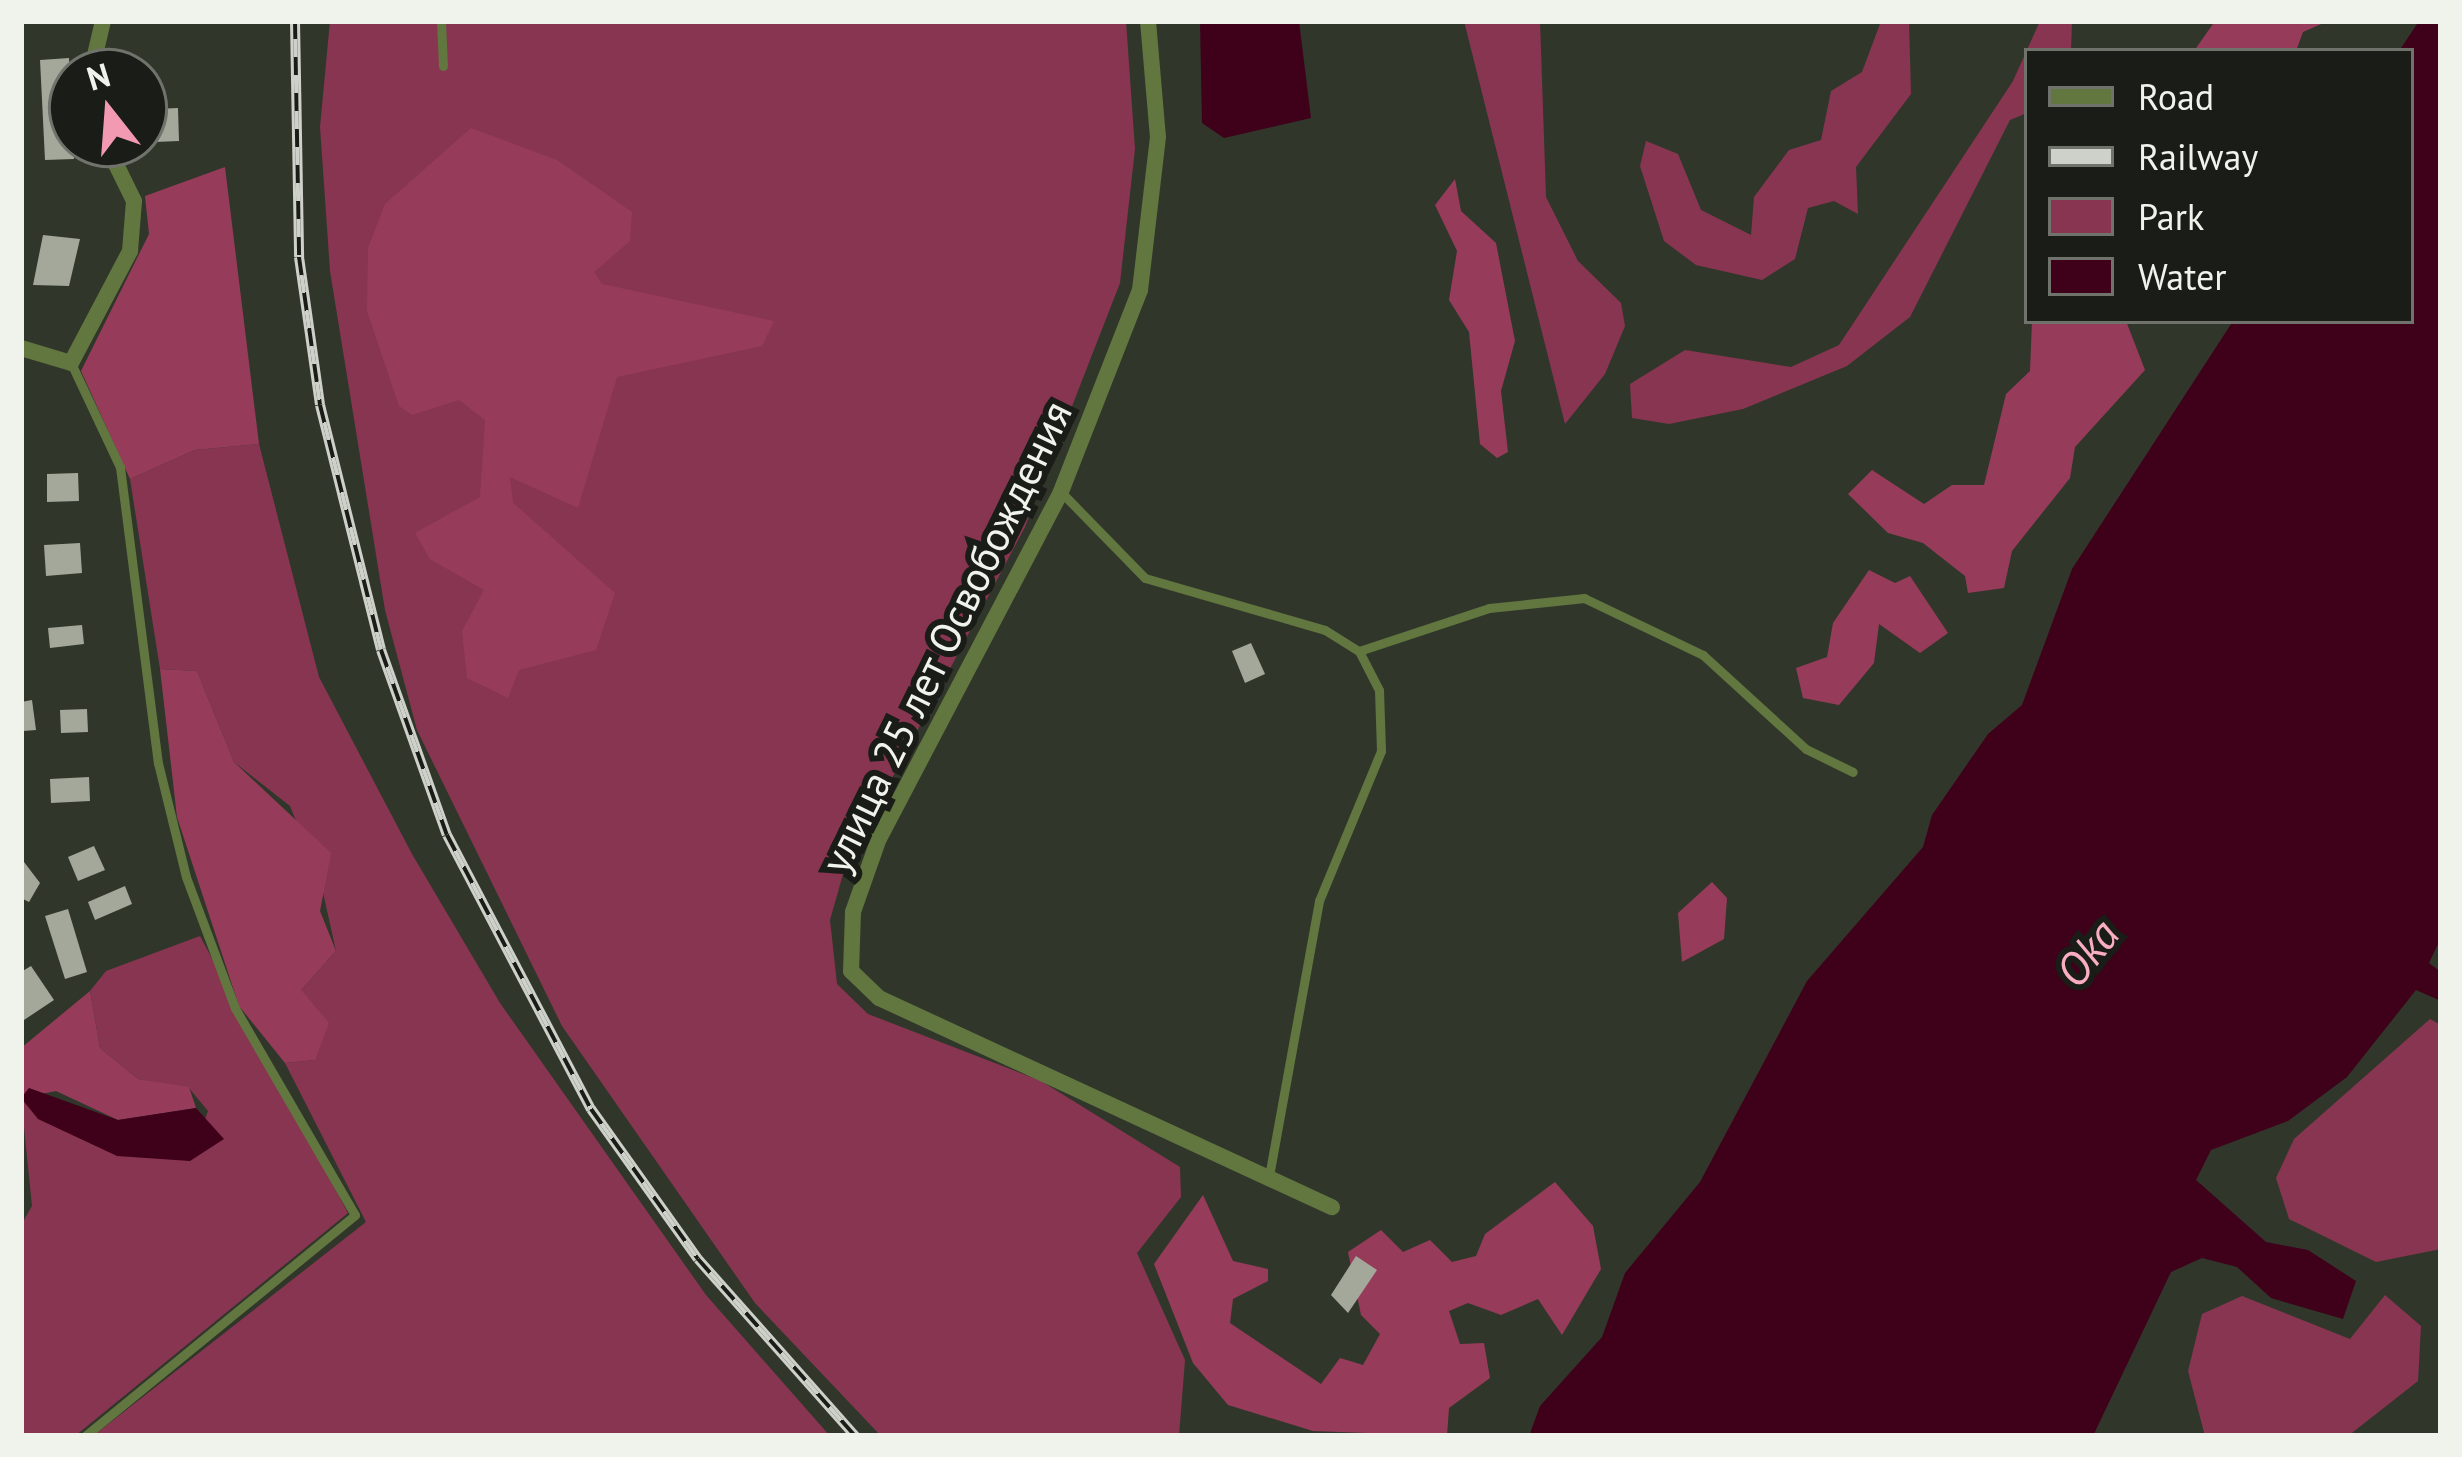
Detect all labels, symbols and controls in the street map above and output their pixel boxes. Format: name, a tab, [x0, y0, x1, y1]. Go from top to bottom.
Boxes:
north arrow	[48, 48, 168, 168]
legend	[2024, 48, 2414, 324]
text: N	[82, 52, 115, 100]
text: Road	[2138, 73, 2214, 120]
text: Railway	[2138, 133, 2258, 180]
text: Park	[2138, 193, 2204, 240]
text: Water	[2138, 253, 2227, 300]
street label: улица 25 лет Освобождения	[809, 392, 1083, 882]
water label: Oka	[2044, 909, 2130, 997]

